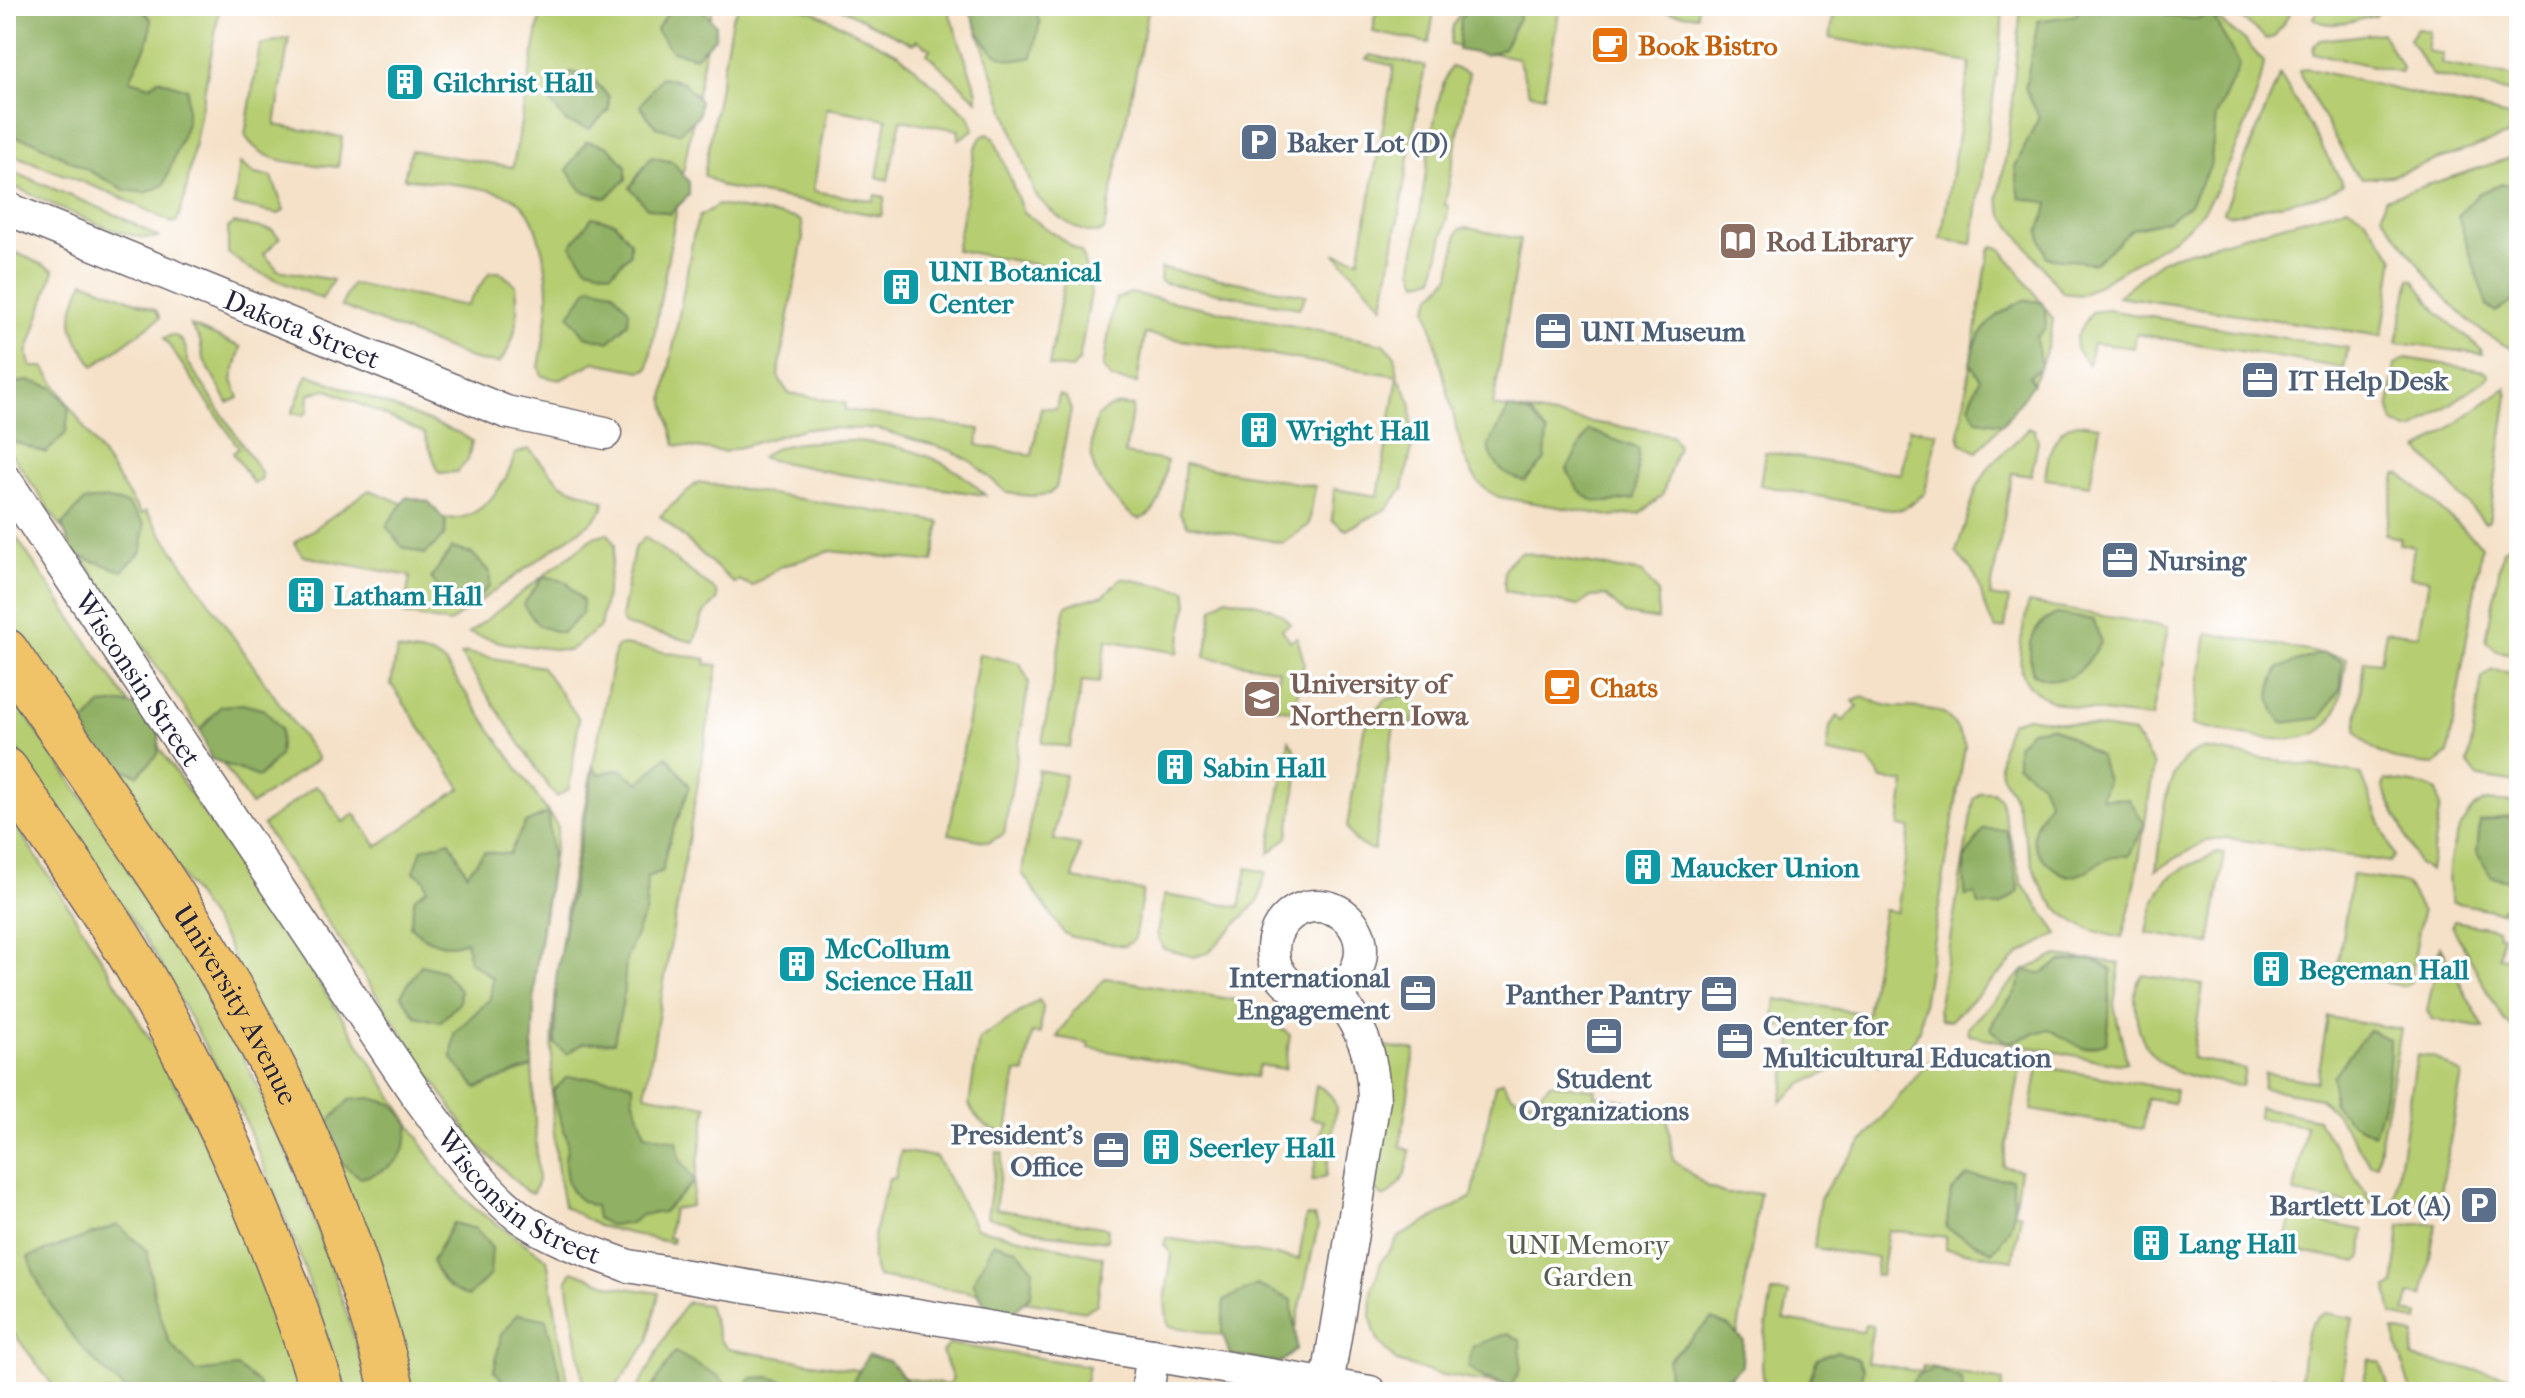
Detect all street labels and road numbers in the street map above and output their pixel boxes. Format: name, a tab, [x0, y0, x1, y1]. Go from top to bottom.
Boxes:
street label: Dakota Street	[219, 283, 385, 376]
street label: Wisconsin Street	[67, 585, 208, 773]
street label: University Avenue	[166, 898, 305, 1110]
street label: Wisconsin Street	[429, 1122, 605, 1271]

